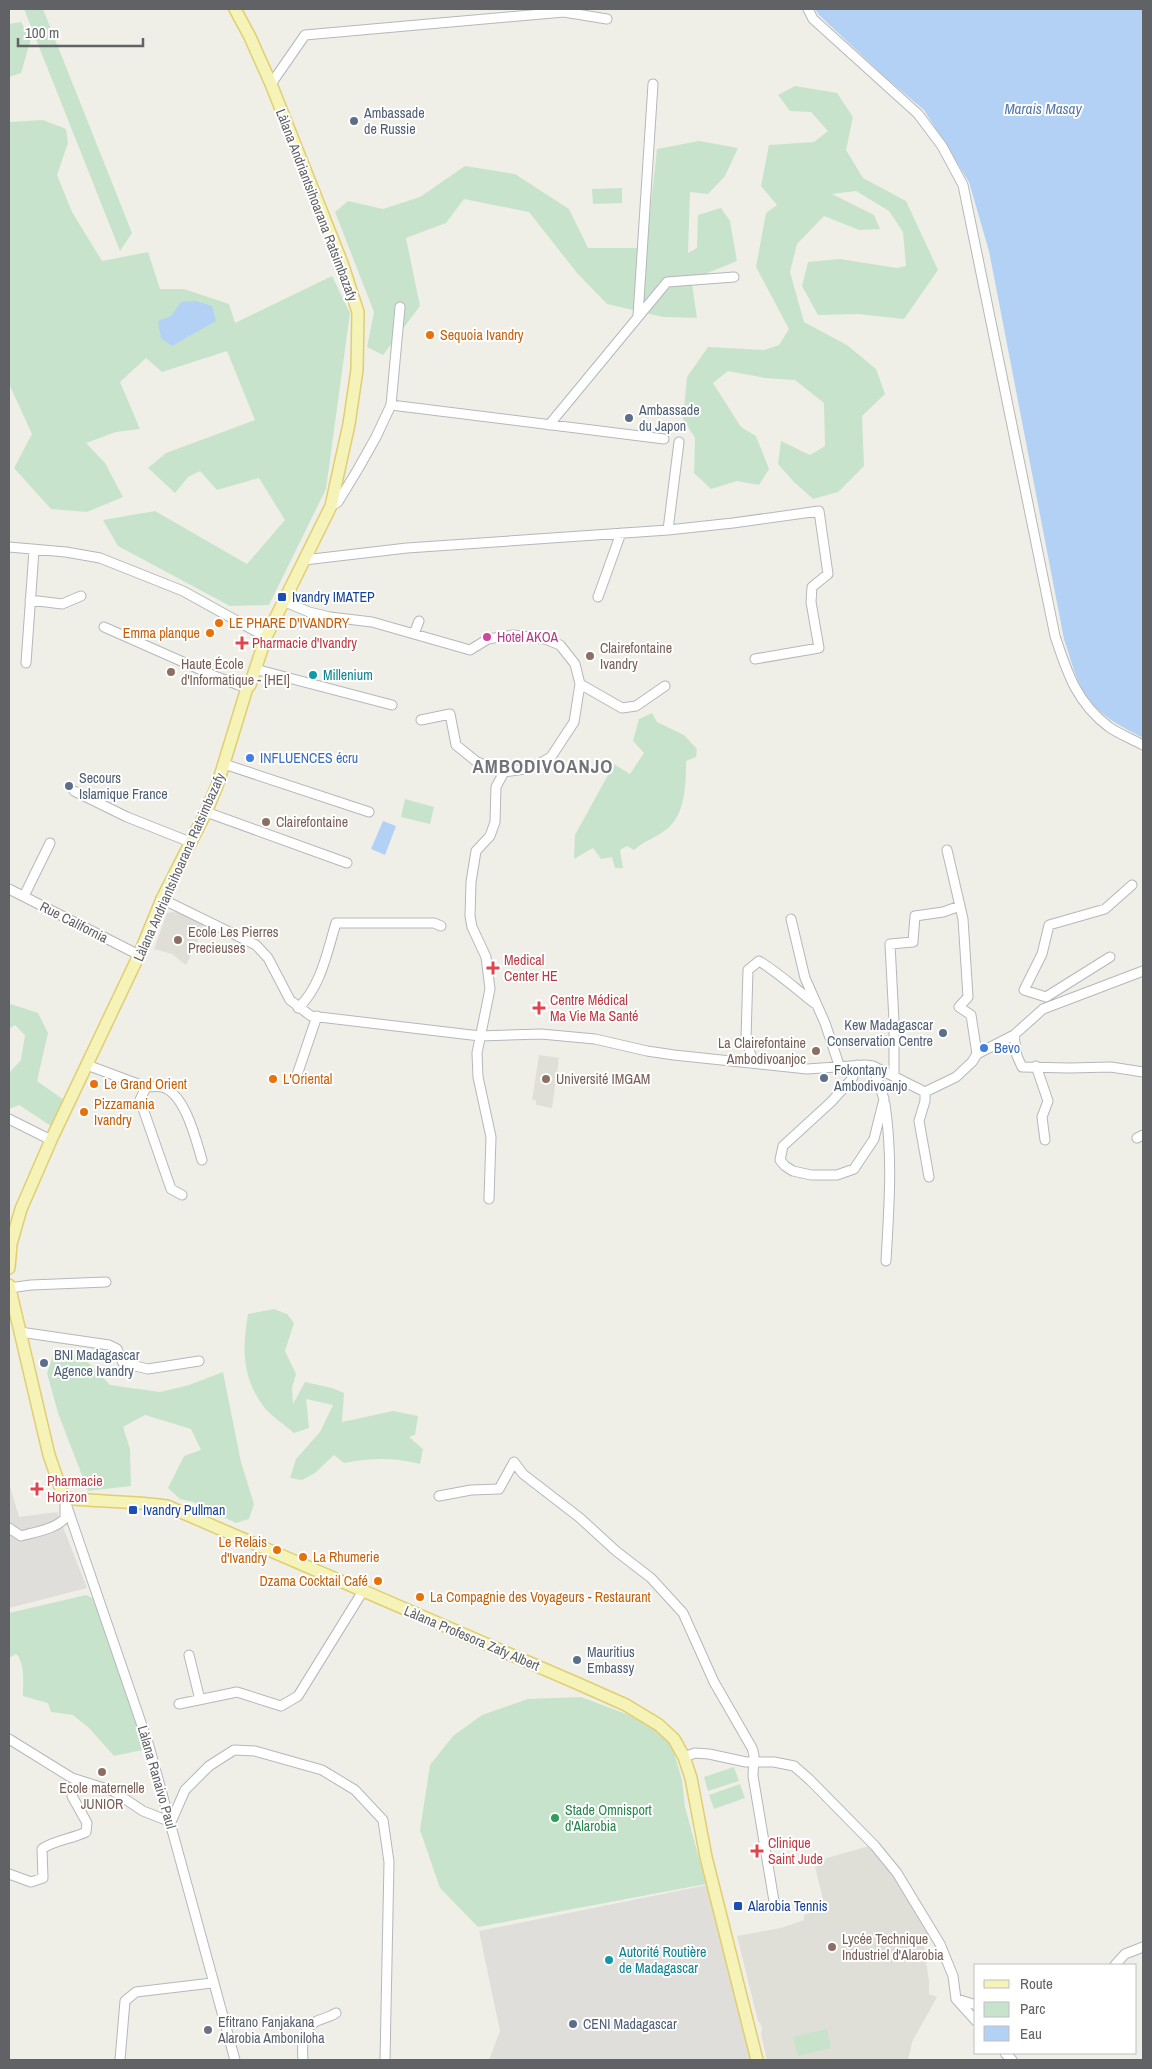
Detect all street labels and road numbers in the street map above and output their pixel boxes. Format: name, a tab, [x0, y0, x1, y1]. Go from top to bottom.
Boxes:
street label: Làlana Andriantsihoarana Ratsimbazafy	[272, 106, 362, 304]
street label: Làlana Andriantsihoarana Ratsimbazafy	[129, 770, 229, 964]
street label: Rue California	[37, 897, 112, 947]
street label: Làlana Profesora Zafy Albert	[402, 1601, 542, 1675]
street label: Làlana Ranaivo Paul	[134, 1723, 180, 1831]

